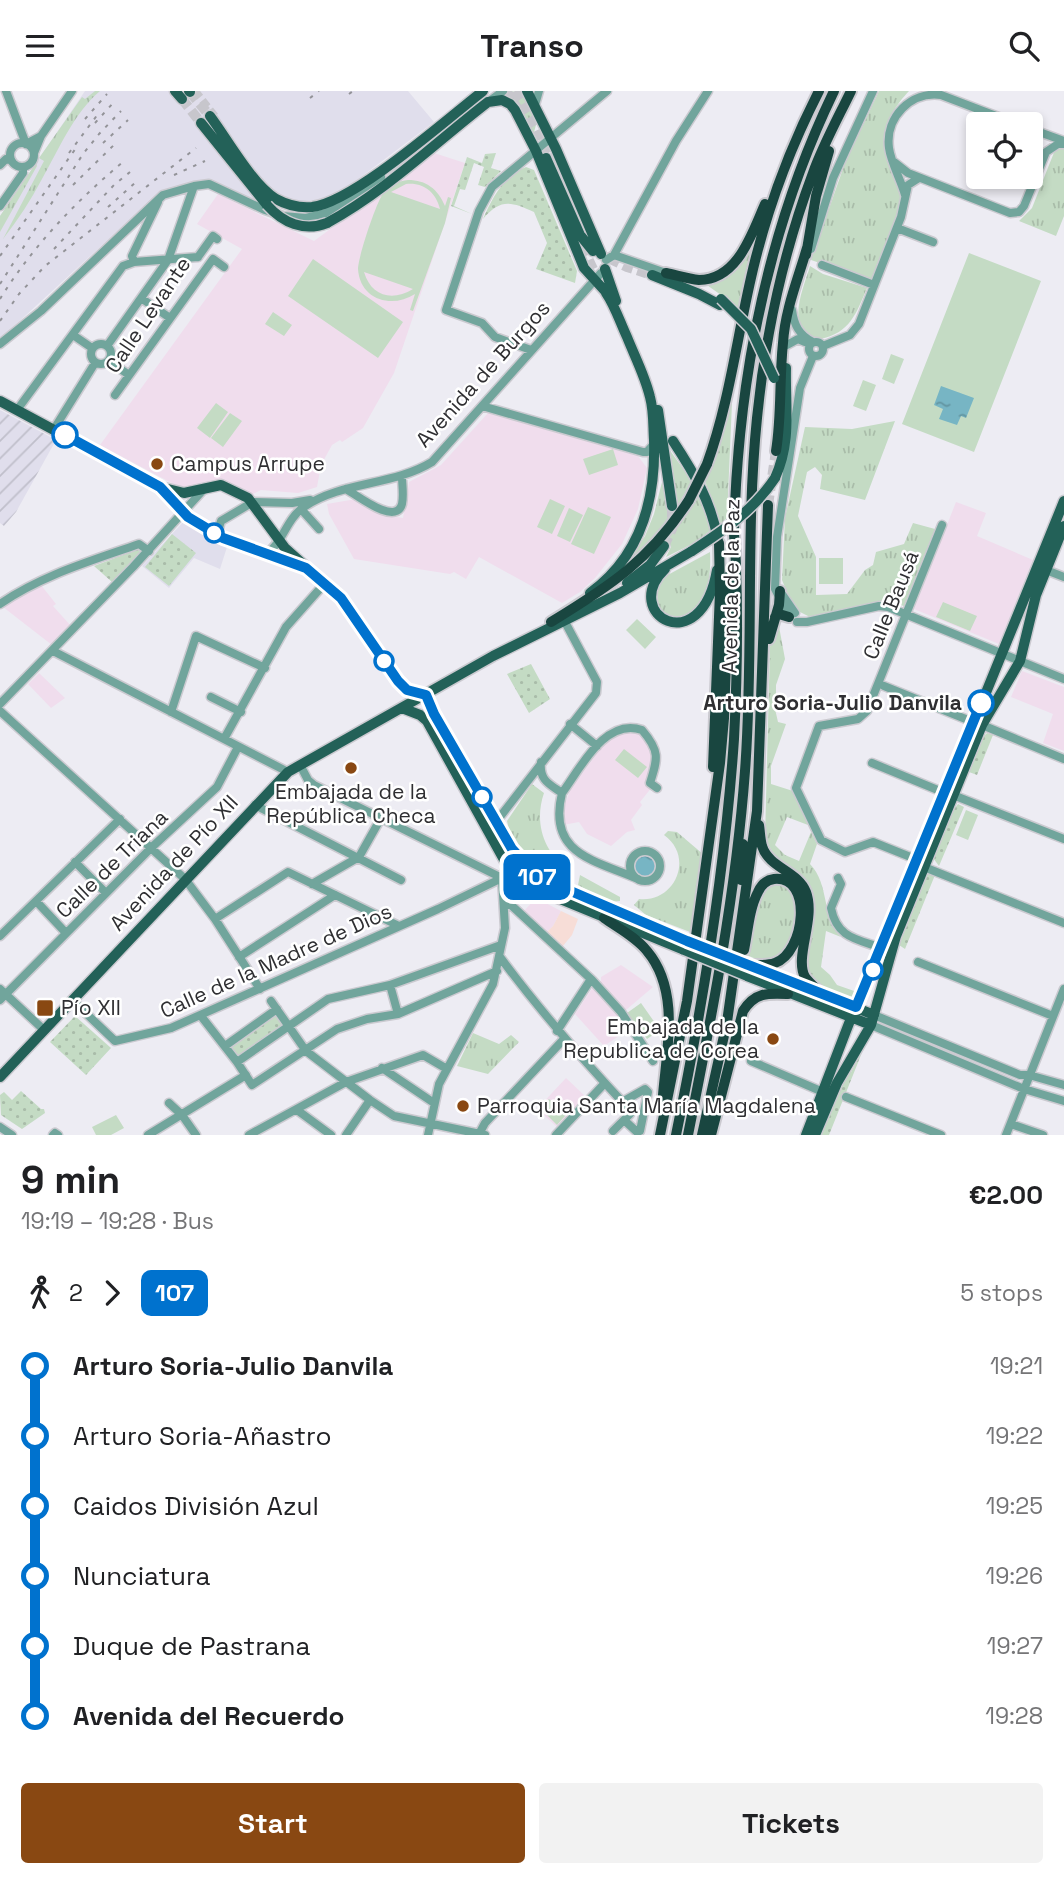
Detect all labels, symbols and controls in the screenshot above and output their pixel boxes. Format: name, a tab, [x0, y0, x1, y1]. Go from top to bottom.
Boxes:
text: Transo	[480, 26, 584, 66]
icon: menu	[21, 27, 59, 65]
icon: search	[1005, 27, 1043, 65]
map controls	[966, 112, 1043, 189]
button: locate	[966, 112, 1043, 189]
street label: Calle Levante	[99, 251, 196, 378]
street label: Avenida de Burgos	[410, 295, 556, 453]
unlabelled marker	[52, 422, 78, 448]
place label: Campus Arrupe	[171, 450, 325, 477]
marker: Campus Arrupe	[149, 456, 165, 472]
street label: Avenida de la Paz	[715, 498, 746, 673]
unlabelled marker	[204, 523, 224, 543]
street label: Calle Bausá	[856, 546, 925, 663]
unlabelled marker	[374, 651, 394, 671]
place label: Arturo Soria-Julio Danvila	[703, 689, 962, 716]
marker: Arturo Soria-Julio Danvila	[968, 690, 994, 716]
marker: Embajada de la República Checa	[343, 760, 359, 776]
place label: Embajada de la República Checa	[266, 778, 436, 829]
unlabelled marker	[472, 787, 492, 807]
street label: Avenida de Pío XII	[104, 789, 244, 936]
street label: Calle de Triana	[50, 803, 173, 924]
line badge: 107	[497, 854, 577, 900]
text: 107	[517, 861, 557, 892]
street label: Calle de la Madre de Dios	[156, 897, 396, 1024]
unlabelled marker	[863, 960, 883, 980]
place label: Pío XII	[61, 994, 121, 1021]
marker: Pío XII	[35, 998, 55, 1018]
place label: Embajada de la Republica de Corea	[563, 1013, 759, 1064]
marker: Embajada de la Republica de Corea	[765, 1031, 781, 1047]
place label: Parroquia Santa María Magdalena	[477, 1092, 816, 1119]
marker: Parroquia Santa María Magdalena	[455, 1098, 471, 1114]
text: 9 min	[21, 1156, 120, 1204]
text: €2.00	[969, 1178, 1043, 1212]
text: 19:19 – 19:28 · Bus	[21, 1206, 214, 1236]
icon: walk	[21, 1274, 59, 1312]
icon: forward	[93, 1274, 131, 1312]
text: 107	[155, 1277, 194, 1308]
text: 2	[69, 1278, 83, 1308]
text: 5 stops	[960, 1278, 1043, 1308]
text: Arturo Soria-Julio Danvila	[73, 1349, 393, 1383]
text: 19:21	[990, 1351, 1043, 1381]
text: Arturo Soria-Añastro	[73, 1419, 331, 1453]
text: 19:22	[986, 1421, 1043, 1451]
text: Caidos División Azul	[73, 1489, 319, 1523]
text: 19:25	[986, 1491, 1043, 1521]
text: Nunciatura	[73, 1559, 210, 1593]
text: 19:26	[986, 1561, 1043, 1591]
text: Duque de Pastrana	[73, 1629, 310, 1663]
text: 19:27	[987, 1631, 1043, 1661]
text: Avenida del Recuerdo	[73, 1699, 344, 1733]
text: 19:28	[985, 1701, 1043, 1731]
button: Start	[21, 1783, 525, 1863]
button: Tickets	[539, 1783, 1043, 1863]

